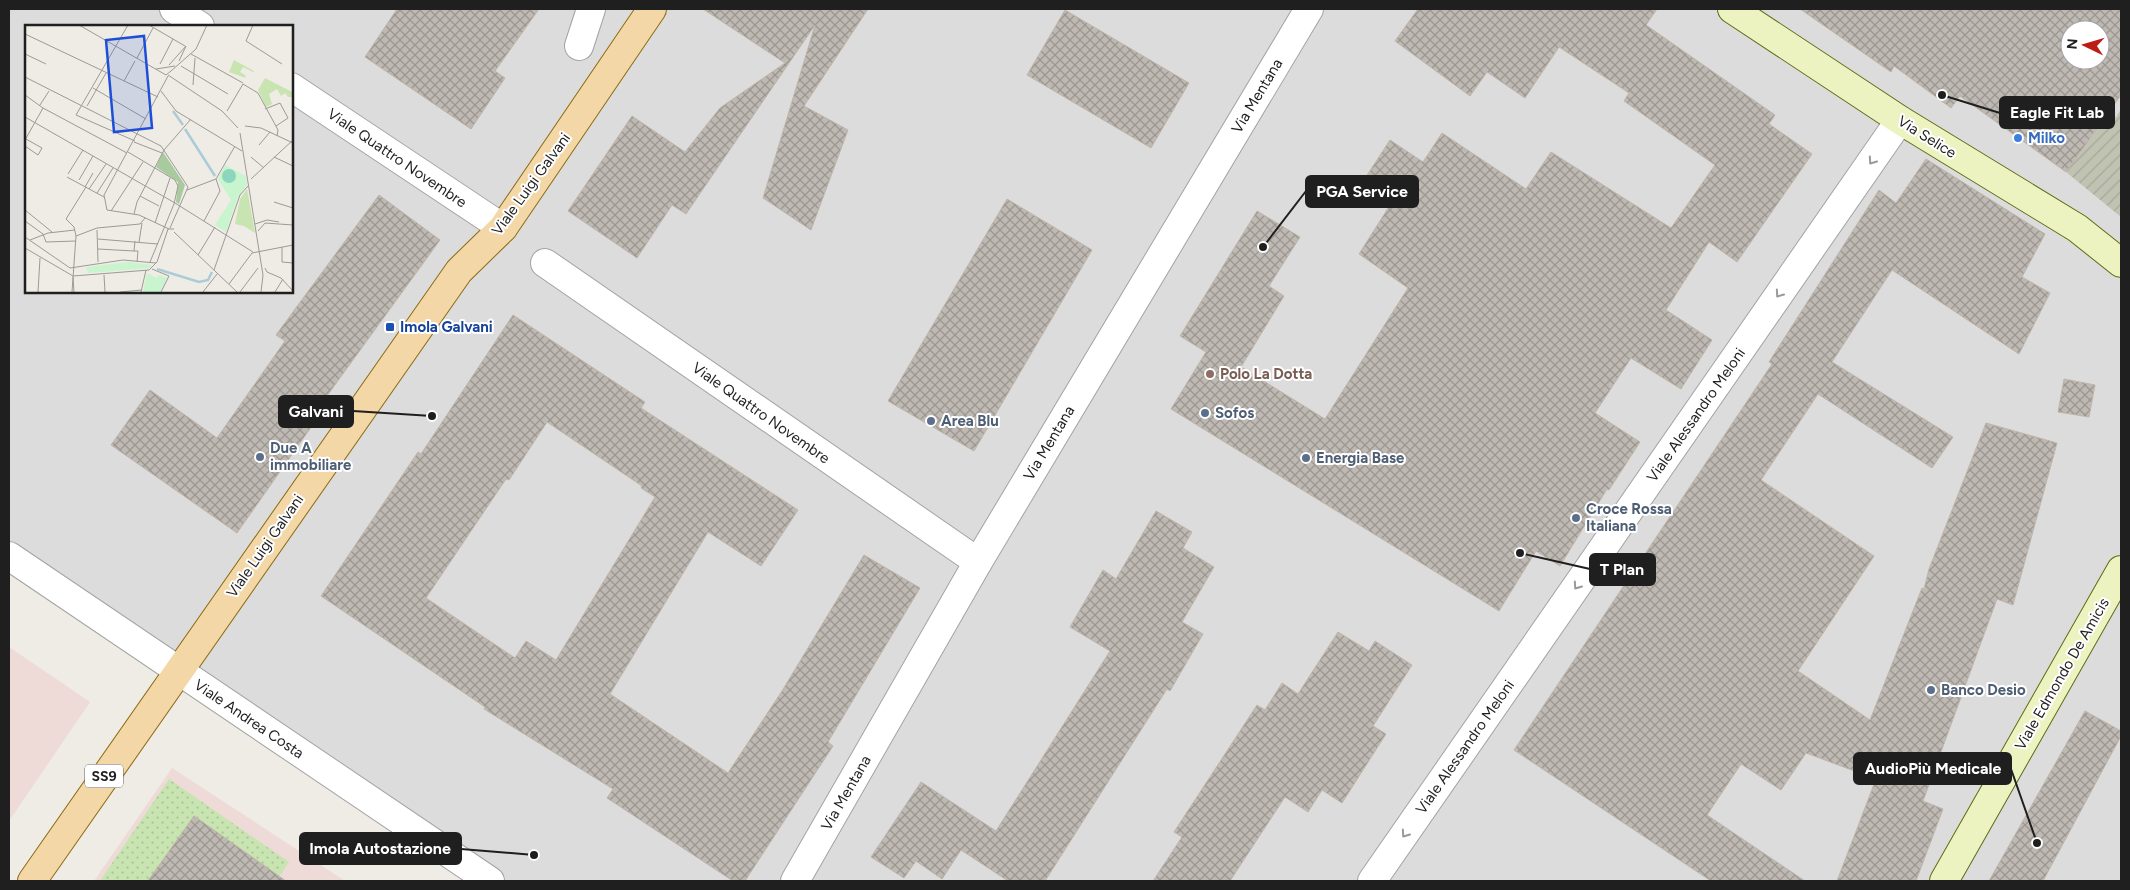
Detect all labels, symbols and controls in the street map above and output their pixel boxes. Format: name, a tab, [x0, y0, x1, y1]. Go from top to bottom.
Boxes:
north arrow	[2060, 20, 2110, 70]
inset map	[25, 25, 292, 292]
text: N	[2064, 38, 2081, 50]
street label: Via Mentana	[1228, 55, 1286, 137]
callout: Eagle Fit Lab	[2000, 97, 2114, 128]
text: Eagle Fit Lab	[2010, 103, 2105, 122]
street label: Viale Quattro Novembre	[324, 105, 470, 211]
street label: Via Selice	[1894, 112, 1960, 162]
street label: Viale Luigi Galvani	[488, 129, 574, 239]
place label: Milko	[2028, 129, 2065, 147]
marker: Milko	[2012, 132, 2024, 144]
one-way arrow	[1869, 155, 1878, 164]
callout: PGA Service	[1306, 176, 1418, 207]
text: PGA Service	[1316, 182, 1408, 201]
one-way arrow	[1776, 288, 1785, 298]
place label: Imola Galvani	[400, 318, 493, 336]
marker: Imola Galvani	[384, 321, 396, 333]
street label: Viale Alessandro Meloni	[1643, 345, 1749, 485]
street label: Viale Quattro Novembre	[689, 359, 833, 467]
place label: Polo La Dotta	[1220, 365, 1312, 383]
marker: Polo La Dotta	[1204, 368, 1216, 380]
callout: Galvani	[279, 396, 353, 427]
text: Galvani	[289, 402, 343, 421]
street label: Via Mentana	[1020, 402, 1078, 484]
place label: Sofos	[1215, 404, 1254, 422]
marker: Sofos	[1199, 407, 1211, 419]
place label: Area Blu	[941, 412, 999, 430]
marker: Area Blu	[925, 415, 937, 427]
place label: Due A immobiliare	[270, 439, 352, 474]
place label: Energia Base	[1316, 449, 1405, 467]
marker: Due A immobiliare	[254, 451, 266, 463]
marker: Energia Base	[1300, 452, 1312, 464]
street label: Viale Luigi Galvani	[223, 491, 307, 601]
place label: Croce Rossa Italiana	[1586, 500, 1672, 535]
marker: Croce Rossa Italiana	[1570, 512, 1582, 524]
callout: T Plan	[1590, 554, 1655, 585]
text: T Plan	[1600, 560, 1644, 579]
one-way arrow	[1574, 580, 1583, 590]
street label: Viale Edmondo De Amicis	[2011, 595, 2113, 753]
street label: Viale Andrea Costa	[191, 676, 307, 762]
street label: Viale Alessandro Meloni	[1412, 677, 1518, 817]
place label: Banco Desio	[1941, 681, 2026, 699]
marker: Banco Desio	[1925, 684, 1937, 696]
street label: Via Mentana	[817, 752, 875, 834]
callout: AudioPiù Medicale	[1854, 753, 2011, 784]
text: AudioPiù Medicale	[1865, 759, 2001, 778]
road number: SS9	[85, 764, 123, 788]
one-way arrow	[1402, 829, 1411, 838]
callout: Imola Autostazione	[300, 833, 461, 864]
text: Imola Autostazione	[309, 839, 451, 858]

